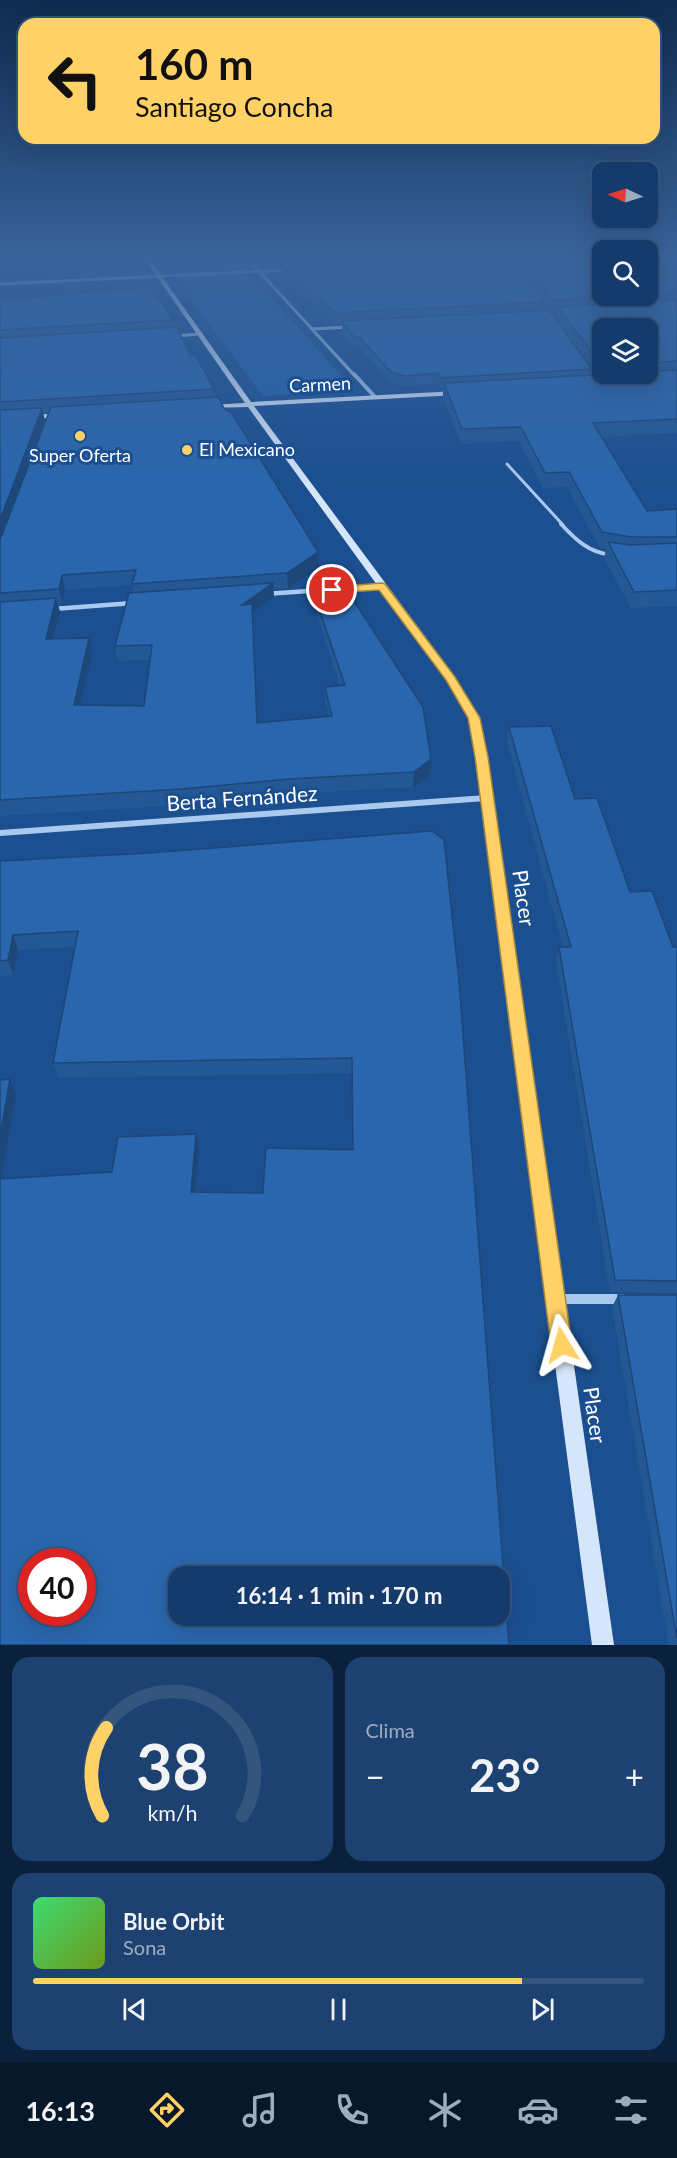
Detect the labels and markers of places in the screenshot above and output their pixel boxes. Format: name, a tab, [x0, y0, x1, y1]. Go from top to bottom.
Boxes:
marker: Super Oferta	[73, 429, 87, 443]
place label: El Mexicano	[199, 438, 295, 460]
marker: El Mexicano	[180, 443, 194, 457]
place label: Super Oferta	[29, 444, 131, 466]
pin	[306, 564, 357, 615]

